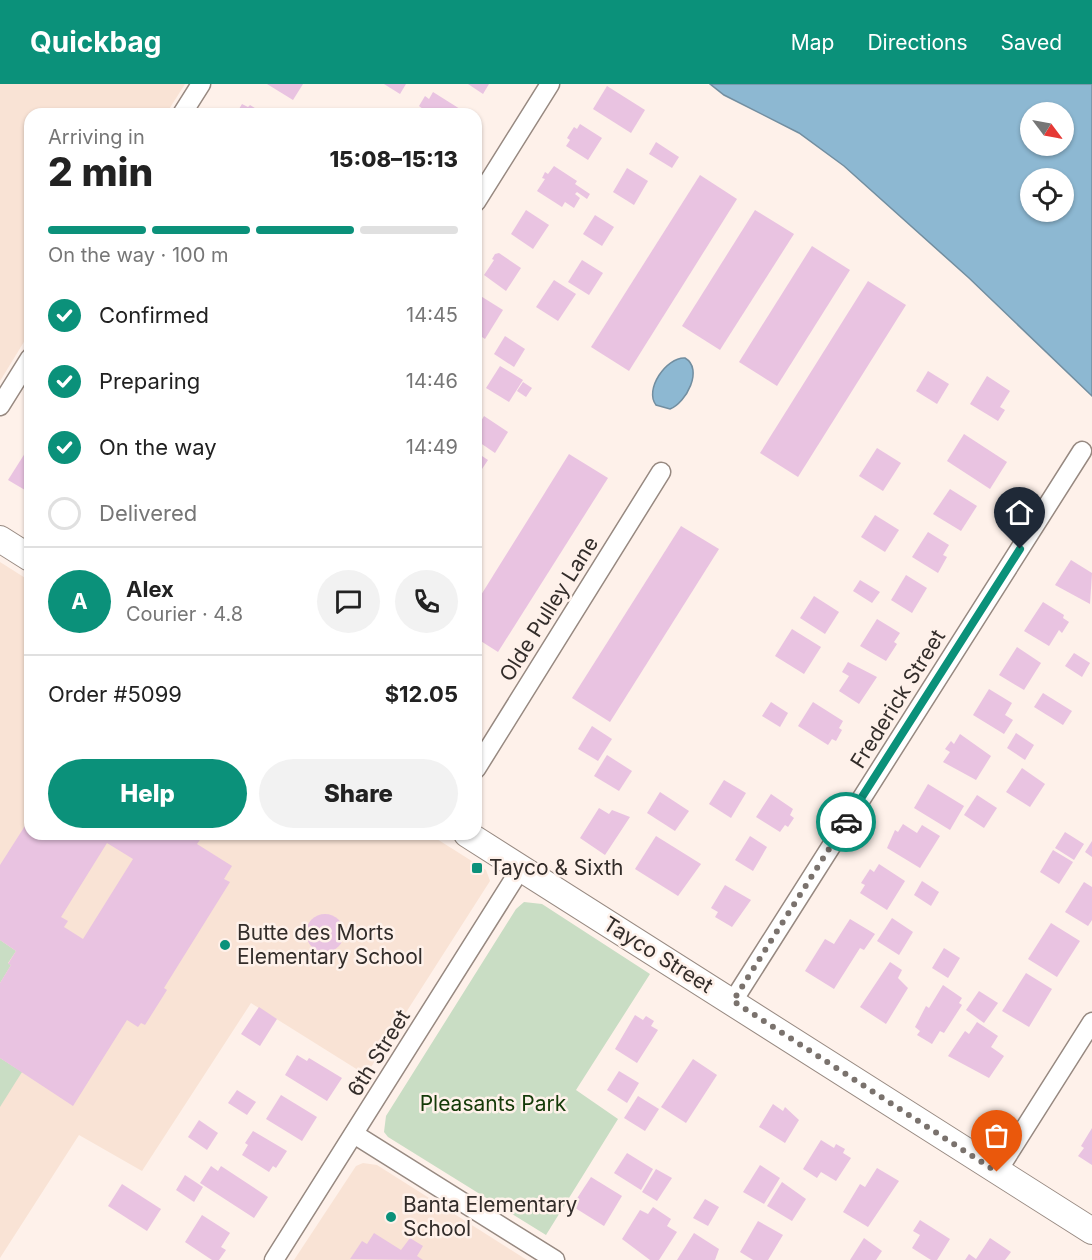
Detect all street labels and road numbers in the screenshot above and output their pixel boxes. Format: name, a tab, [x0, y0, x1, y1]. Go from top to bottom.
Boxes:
street label: Olde Pulley Lane	[494, 532, 603, 686]
street label: Frederick Street	[845, 625, 950, 773]
street label: Tayco Street	[599, 911, 718, 998]
street label: 6th Street	[342, 1005, 415, 1101]

